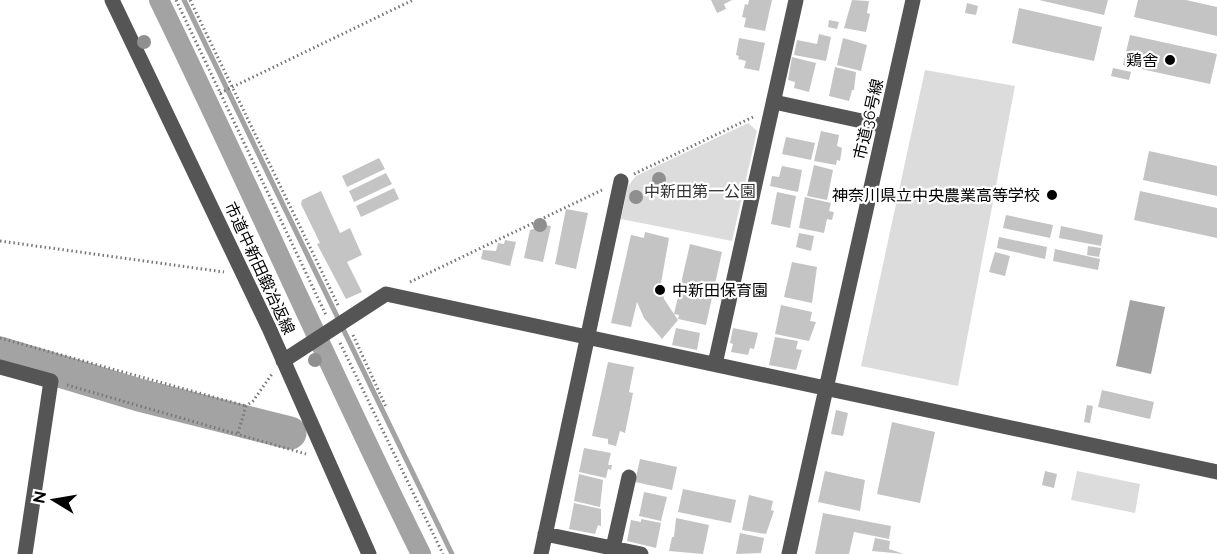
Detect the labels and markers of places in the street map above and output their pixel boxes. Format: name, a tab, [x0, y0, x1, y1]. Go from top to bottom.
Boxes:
place label: 鶏舎	[1126, 51, 1158, 70]
marker: 鶏舎	[1163, 53, 1177, 67]
place label: 神奈川県立中央農業高等学校	[832, 186, 1040, 205]
marker: 神奈川県立中央農業高等学校	[1045, 188, 1059, 202]
place label: 中新田保育園	[672, 281, 768, 300]
marker: 中新田保育園	[653, 283, 667, 297]

